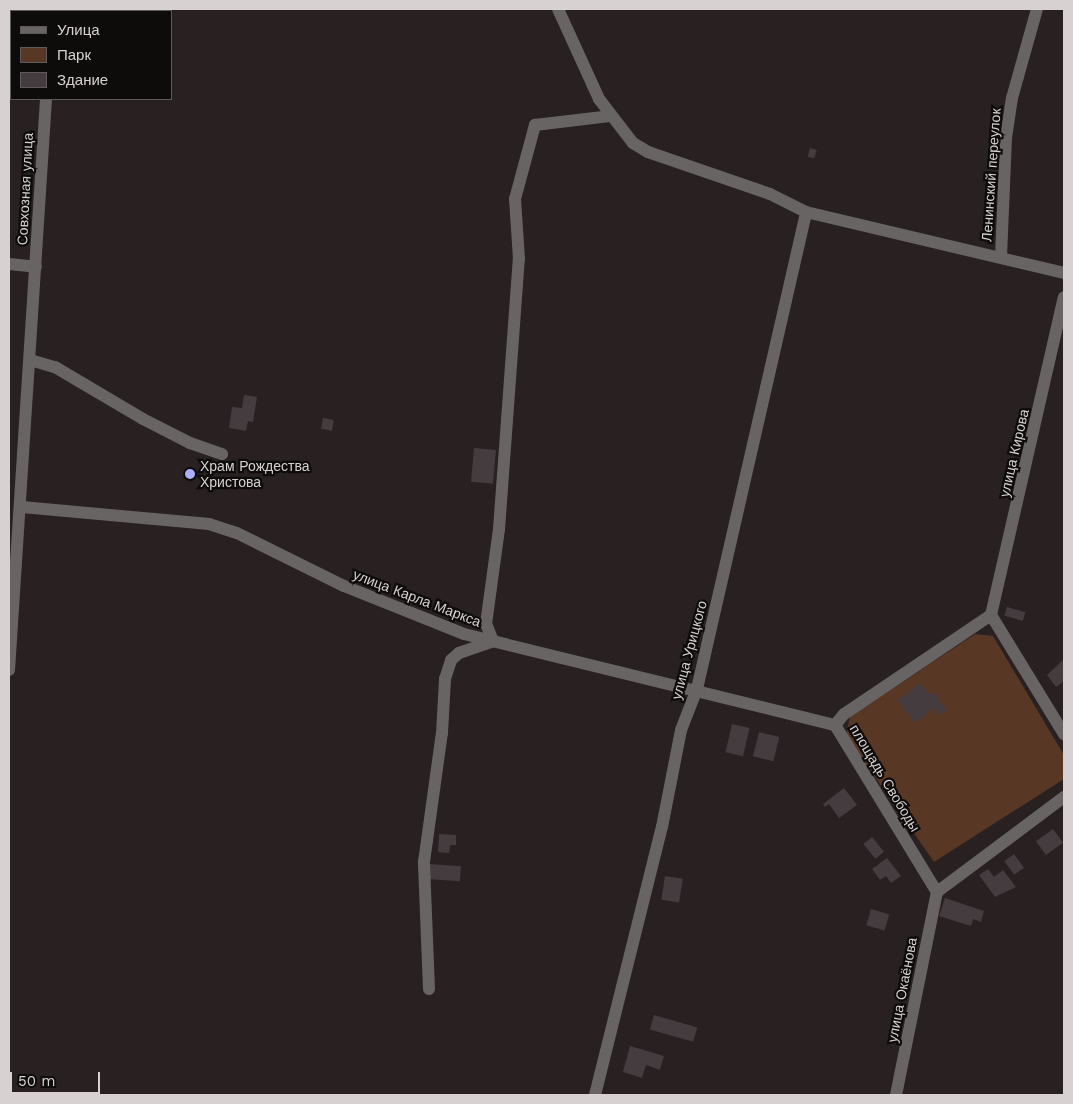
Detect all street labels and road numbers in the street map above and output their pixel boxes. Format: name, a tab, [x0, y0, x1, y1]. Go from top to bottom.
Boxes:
street label: Ленинский переулок	[978, 108, 1004, 242]
street label: Совхозная улица	[14, 132, 36, 246]
street label: улица Кирова	[996, 407, 1032, 499]
street label: улица Карла Маркса	[351, 566, 483, 630]
street label: улица Урицкого	[668, 599, 710, 701]
street label: площадь Свободы	[846, 721, 924, 835]
street label: улица Окаёнова	[884, 936, 920, 1044]

